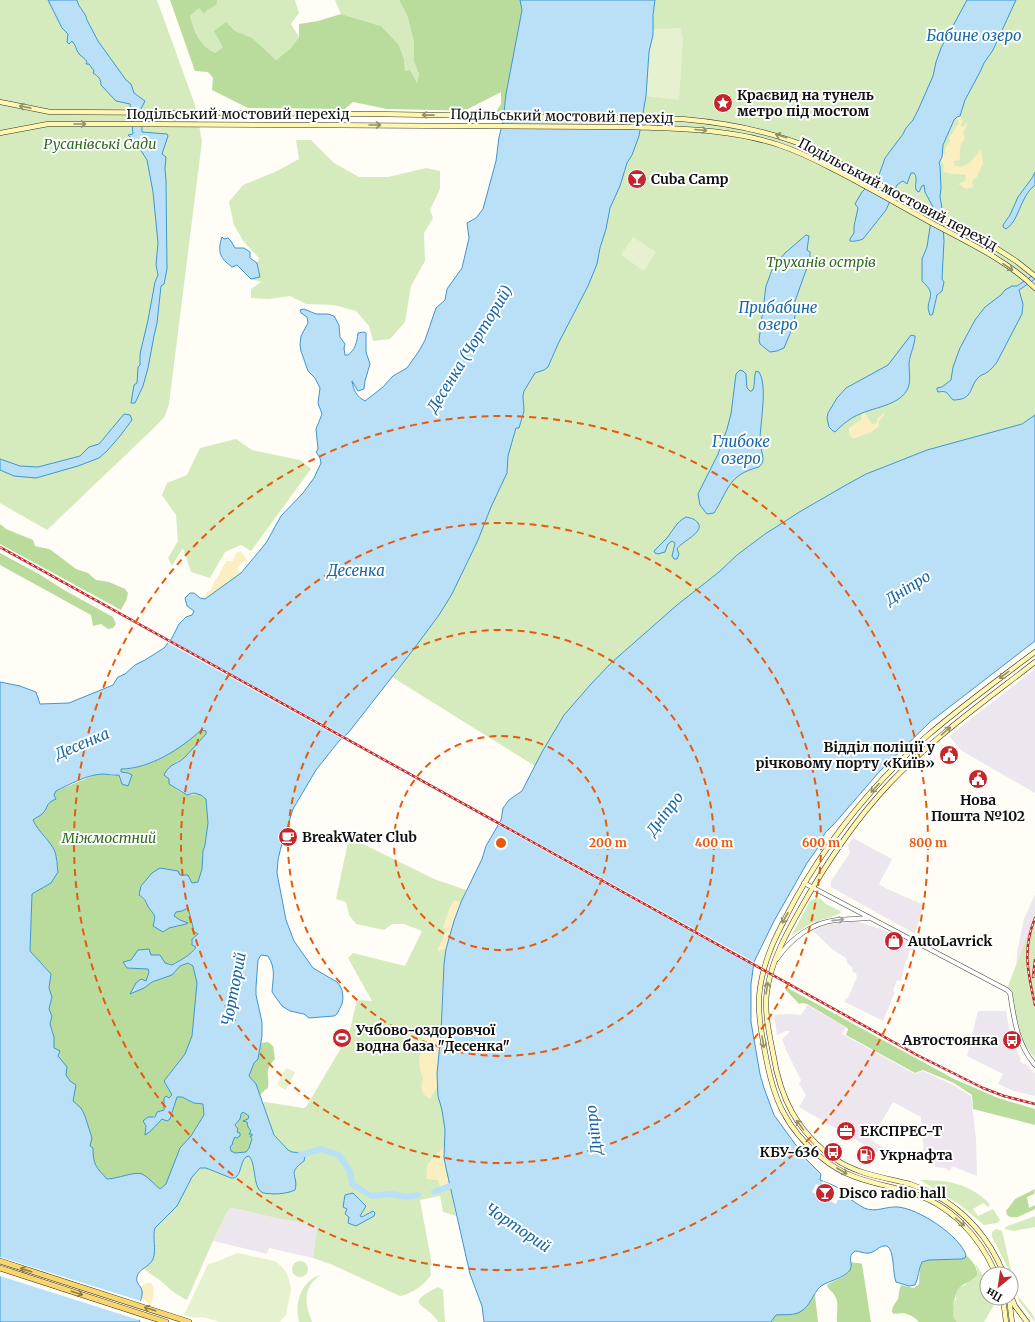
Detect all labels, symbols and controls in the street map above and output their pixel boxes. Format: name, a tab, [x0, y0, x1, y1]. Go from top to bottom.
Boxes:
water label: Бабине озеро	[926, 26, 1022, 45]
place label: Краєвид на тунель метро під мостом	[737, 86, 874, 120]
place icon: Краєвид на тунель метро під мостом	[712, 92, 734, 114]
one-way arrow	[19, 103, 32, 111]
street label: Подільський мостовий перехід	[126, 105, 350, 123]
street label: Подільський мостовий перехід	[450, 105, 674, 127]
one-way arrow	[422, 111, 435, 118]
one-way arrow	[73, 120, 86, 128]
one-way arrow	[368, 121, 381, 129]
one-way arrow	[694, 126, 707, 133]
one-way arrow	[774, 132, 787, 139]
street label: Подільський мостовий перехід	[795, 134, 1001, 254]
park label: Русанівські Сади	[44, 135, 156, 153]
bar icon: Cuba Camp	[626, 168, 648, 190]
place label: Cuba Camp	[651, 170, 729, 188]
park label: Труханів острів	[766, 253, 876, 271]
one-way arrow	[1003, 263, 1014, 271]
water label: Десенка (Чорторий)	[422, 282, 516, 417]
water label: Прибабине озеро	[738, 298, 818, 334]
water label: Глибоке озеро	[712, 432, 770, 468]
water label: Десенка	[326, 561, 385, 580]
water label: Дніпро	[881, 566, 934, 609]
one-way arrow	[999, 671, 1010, 680]
water label: Десенка	[51, 724, 112, 764]
one-way arrow	[941, 727, 951, 736]
place label: Відділ поліції у річковому порту «Київ»	[756, 738, 936, 772]
public building icon: Відділ поліції у річковому порту «Київ»	[938, 744, 960, 766]
public building icon: Нова Пошта №102	[967, 768, 989, 790]
one-way arrow	[870, 783, 879, 793]
water label: Дніпро	[641, 788, 687, 840]
place label: Нова Пошта №102	[931, 791, 1025, 825]
cafe icon: BreakWater Club	[277, 826, 299, 848]
place label: BreakWater Club	[302, 828, 417, 846]
park label: Міжмостний	[61, 829, 156, 847]
text: 200 m	[589, 835, 627, 850]
text: 400 m	[695, 835, 733, 850]
text: 600 m	[802, 835, 840, 850]
text: 800 m	[909, 835, 947, 850]
centre of rings	[494, 836, 508, 850]
one-way arrow	[781, 912, 789, 924]
one-way arrow	[831, 916, 844, 924]
shop icon: AutoLavrick	[883, 930, 905, 952]
place label: AutoLavrick	[907, 932, 993, 950]
water label: Чорторий	[217, 950, 250, 1027]
one-way arrow	[764, 982, 772, 995]
place label: Учбово-оздоровчої водна база "Десенка"	[355, 1021, 510, 1055]
sports icon: Учбово-оздоровчої водна база "Десенка"	[331, 1027, 353, 1049]
bus stop icon: Автостоянка	[1001, 1029, 1023, 1051]
place label: Автостоянка	[901, 1031, 998, 1049]
one-way arrow	[759, 1035, 767, 1048]
water label: Дніпро	[581, 1104, 606, 1157]
one-way arrow	[796, 1120, 805, 1131]
office icon: ЕКСПРЕС-Т	[835, 1120, 857, 1142]
place label: ЕКСПРЕС-Т	[860, 1122, 942, 1140]
bus stop icon: КБУ-636	[822, 1141, 844, 1163]
place label: КБУ-636	[760, 1143, 819, 1161]
fuel station icon: Укрнафта	[855, 1144, 877, 1166]
place label: Укрнафта	[879, 1146, 953, 1164]
one-way arrow	[836, 1168, 848, 1176]
bar icon: Disco radio hall	[814, 1182, 836, 1204]
place label: Disco radio hall	[839, 1184, 946, 1202]
water label: Чорторий	[482, 1199, 555, 1256]
one-way arrow	[955, 1217, 965, 1226]
one-way arrow	[20, 1266, 33, 1273]
north arrow	[979, 1266, 1019, 1306]
text: Пн	[983, 1285, 1005, 1305]
one-way arrow	[71, 1290, 84, 1297]
one-way arrow	[144, 1305, 156, 1313]

